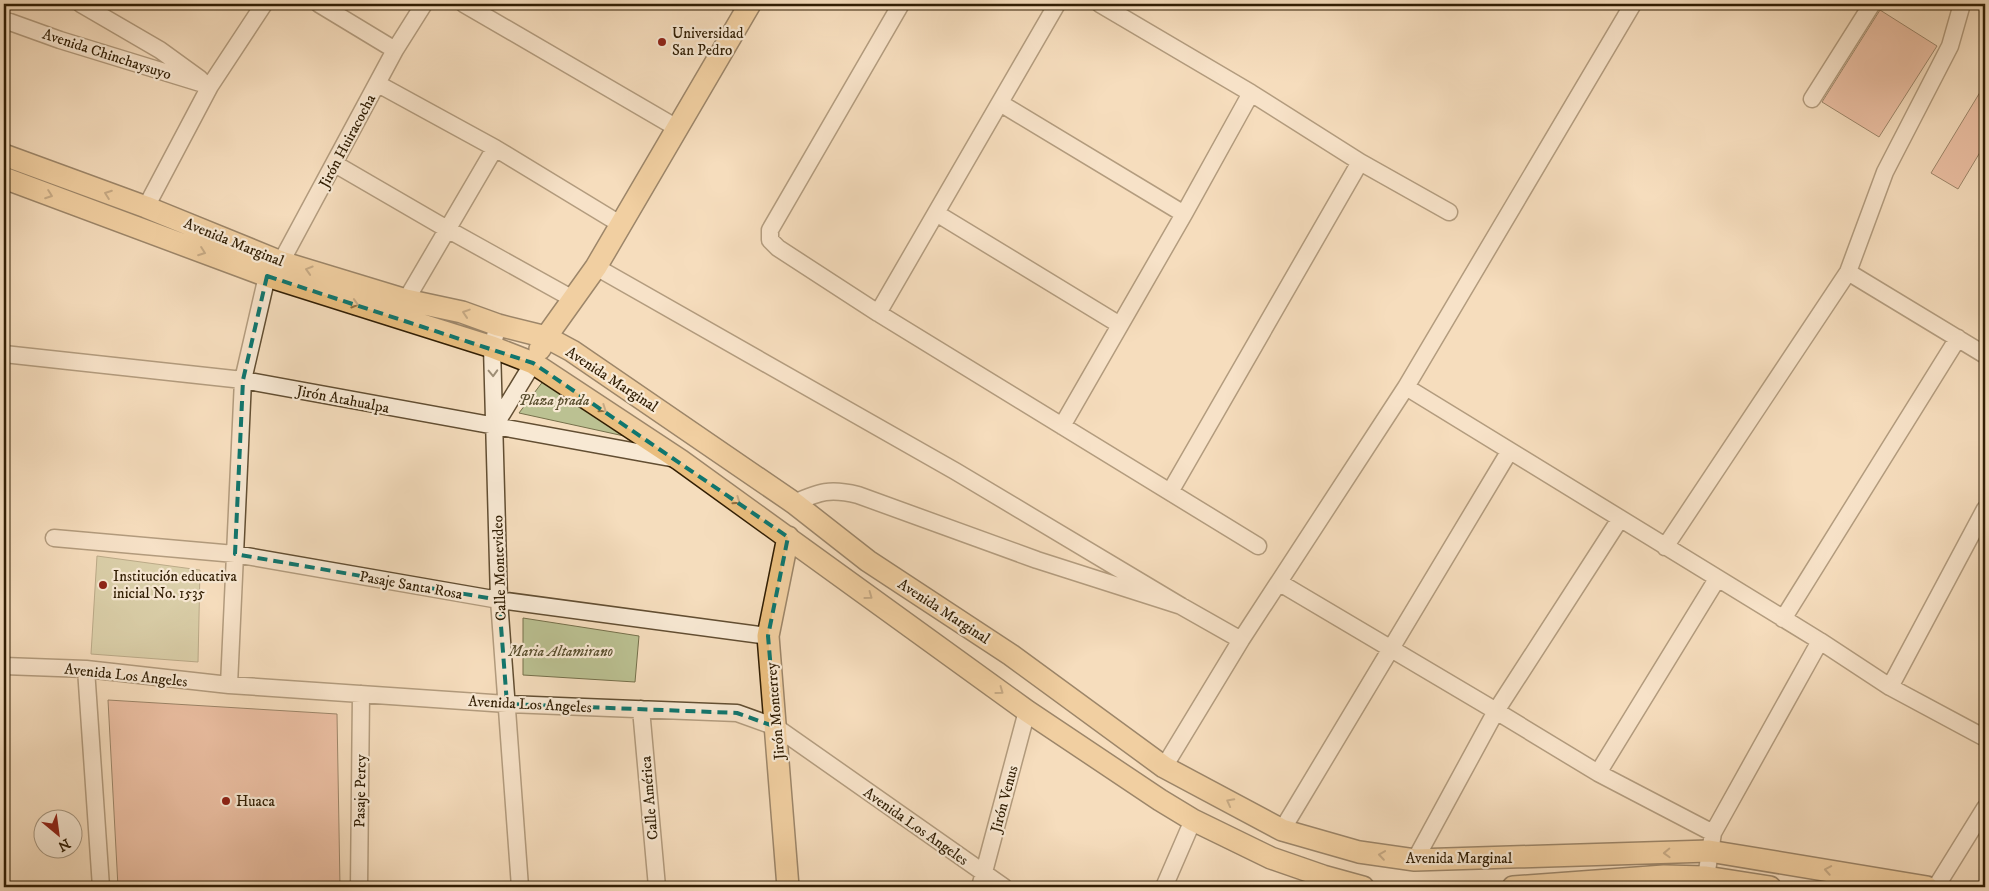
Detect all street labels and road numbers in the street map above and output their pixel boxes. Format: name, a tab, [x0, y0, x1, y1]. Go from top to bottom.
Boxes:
street label: Avenida Chinchaysuyo	[40, 25, 174, 84]
street label: Jirón Huiracocha	[314, 91, 380, 193]
street label: Avenida Marginal	[181, 214, 287, 271]
street label: Avenida Marginal	[562, 342, 662, 417]
street label: Jirón Atahualpa	[293, 381, 391, 418]
street label: Calle Montevideo	[488, 515, 511, 621]
street label: Pasaje Santa Rosa	[358, 567, 465, 604]
street label: Avenida Marginal	[894, 574, 994, 649]
street label: Avenida Los Angeles	[63, 660, 188, 691]
street label: Jirón Monterrey	[762, 661, 789, 762]
street label: Avenida Los Angeles	[468, 692, 592, 717]
street label: Pasaje Percy	[350, 753, 371, 828]
street label: Calle América	[636, 755, 663, 841]
street label: Jirón Venus	[986, 764, 1023, 837]
street label: Avenida Los Angeles	[860, 783, 972, 870]
street label: Avenida Marginal	[1406, 849, 1513, 868]

